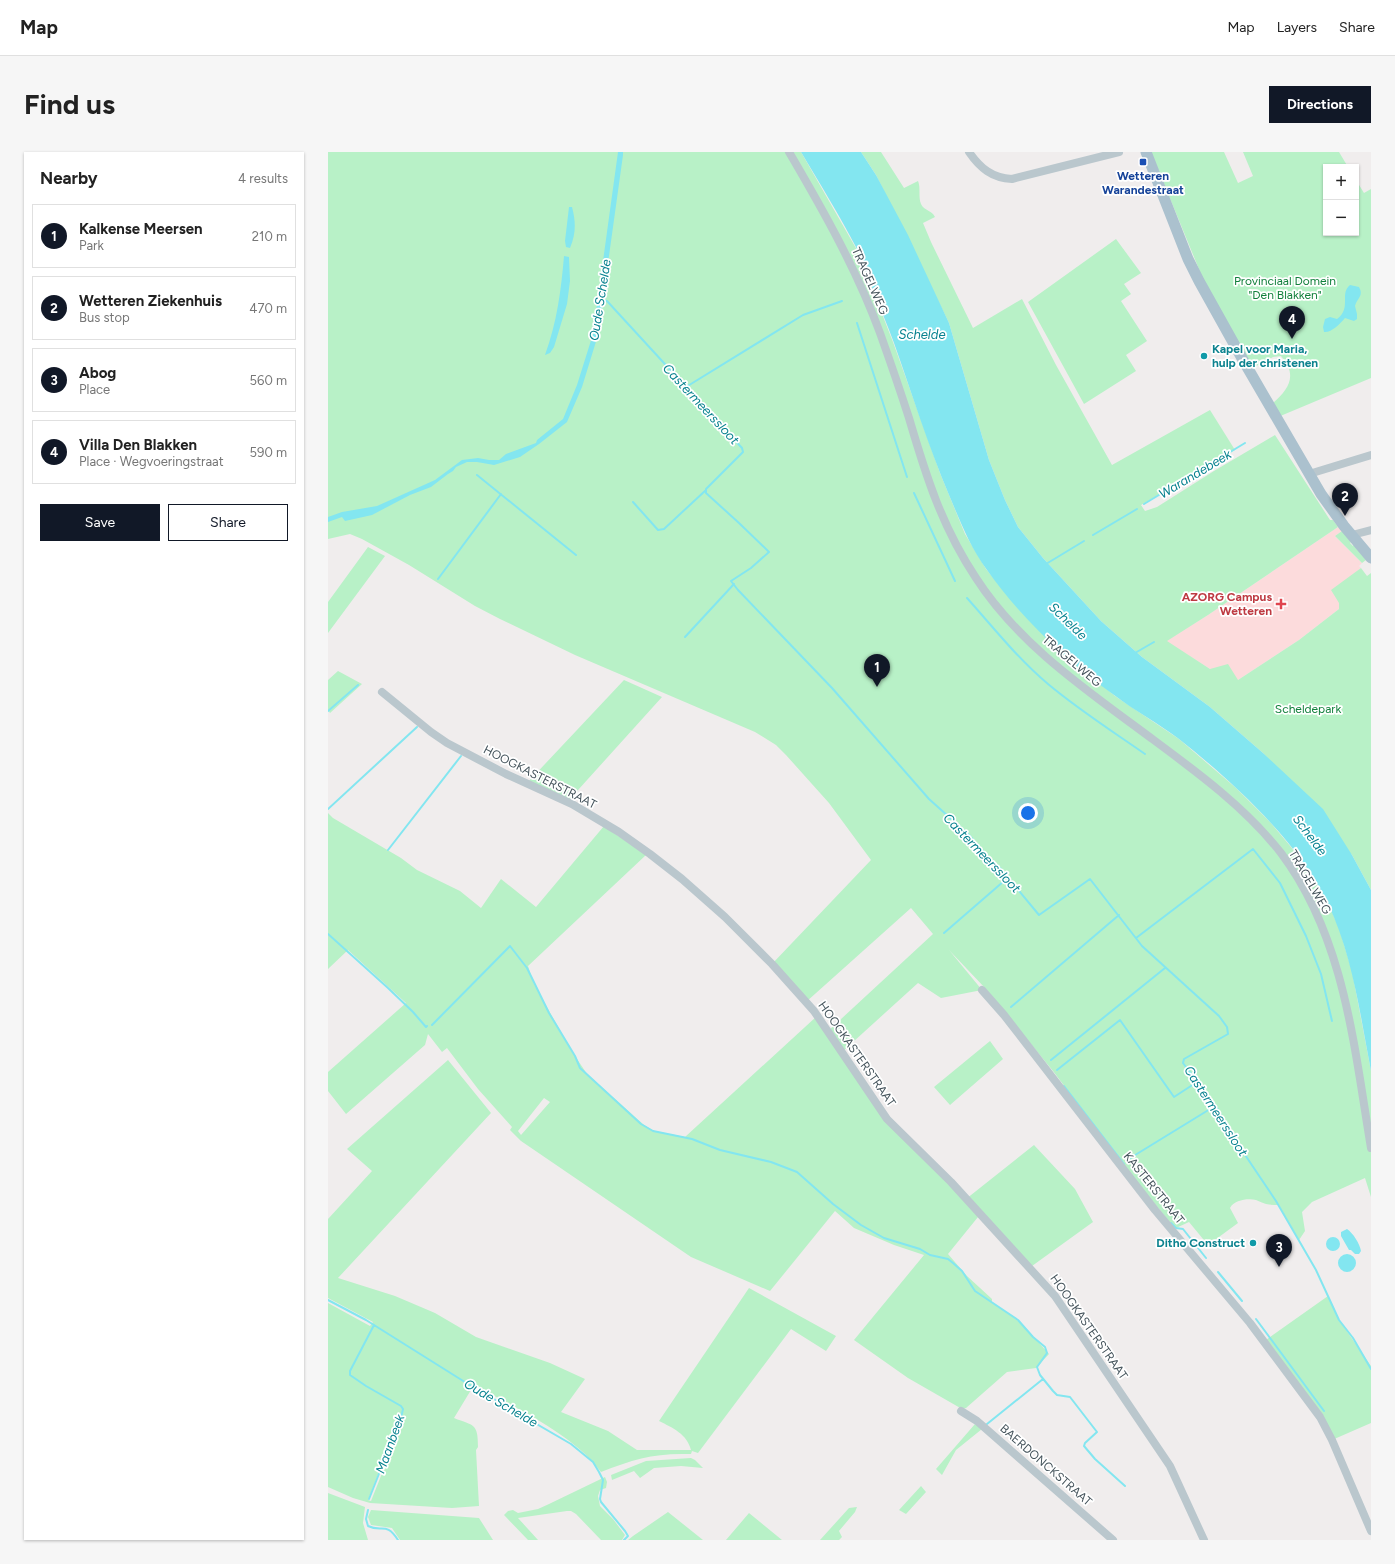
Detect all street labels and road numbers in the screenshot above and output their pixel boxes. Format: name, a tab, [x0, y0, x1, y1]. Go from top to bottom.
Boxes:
street label: TRAGELWEG	[849, 245, 891, 317]
street label: TRAGELWEG	[1040, 632, 1104, 690]
street label: HOOGKASTERSTRAAT	[481, 742, 599, 812]
street label: TRAGELWEG	[1286, 847, 1334, 917]
street label: HOOGKASTERSTRAAT	[815, 999, 899, 1110]
street label: KASTERSTRAAT	[1121, 1149, 1187, 1227]
street label: HOOGKASTERSTRAAT	[1047, 1272, 1131, 1383]
street label: BAERDONCKSTRAAT	[997, 1421, 1095, 1509]

